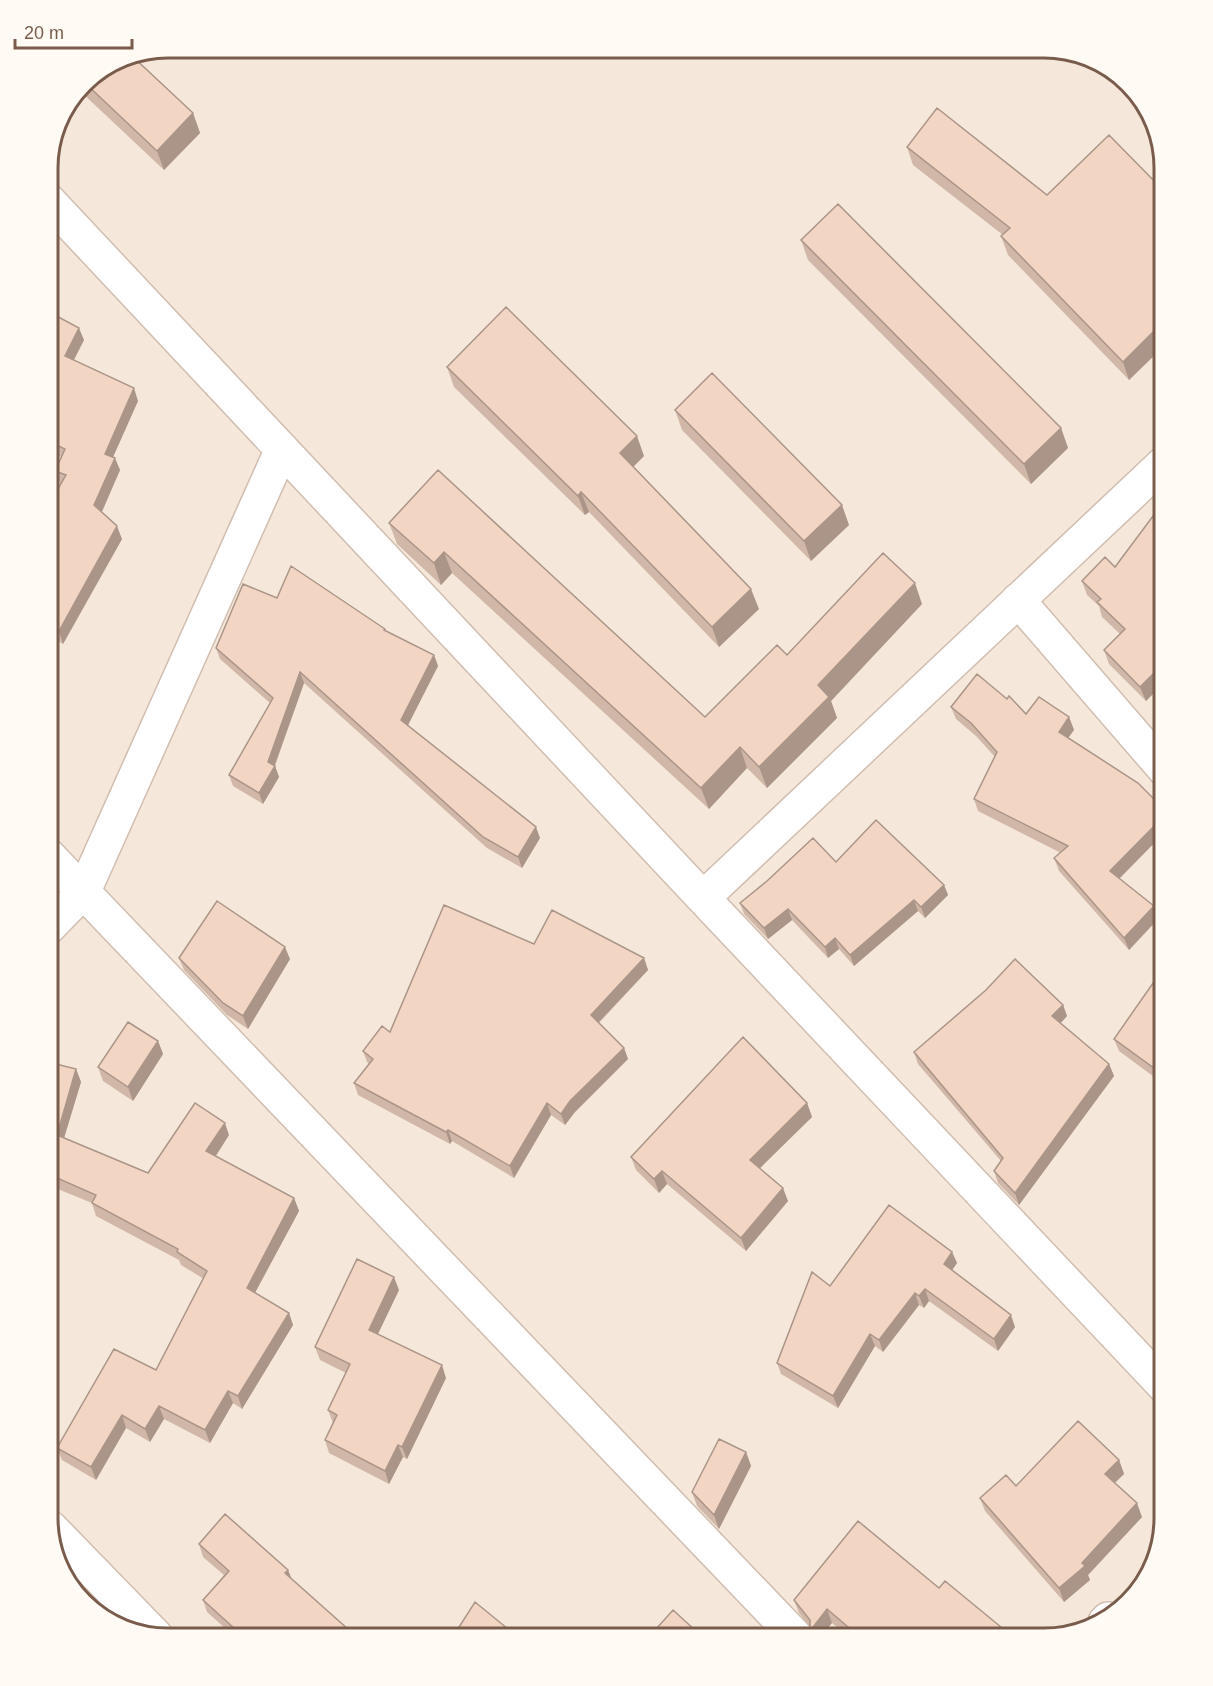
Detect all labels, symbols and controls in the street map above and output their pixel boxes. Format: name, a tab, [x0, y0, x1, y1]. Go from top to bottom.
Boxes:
scale bar	[15, 12, 132, 50]
text: 20 m	[24, 23, 64, 43]

